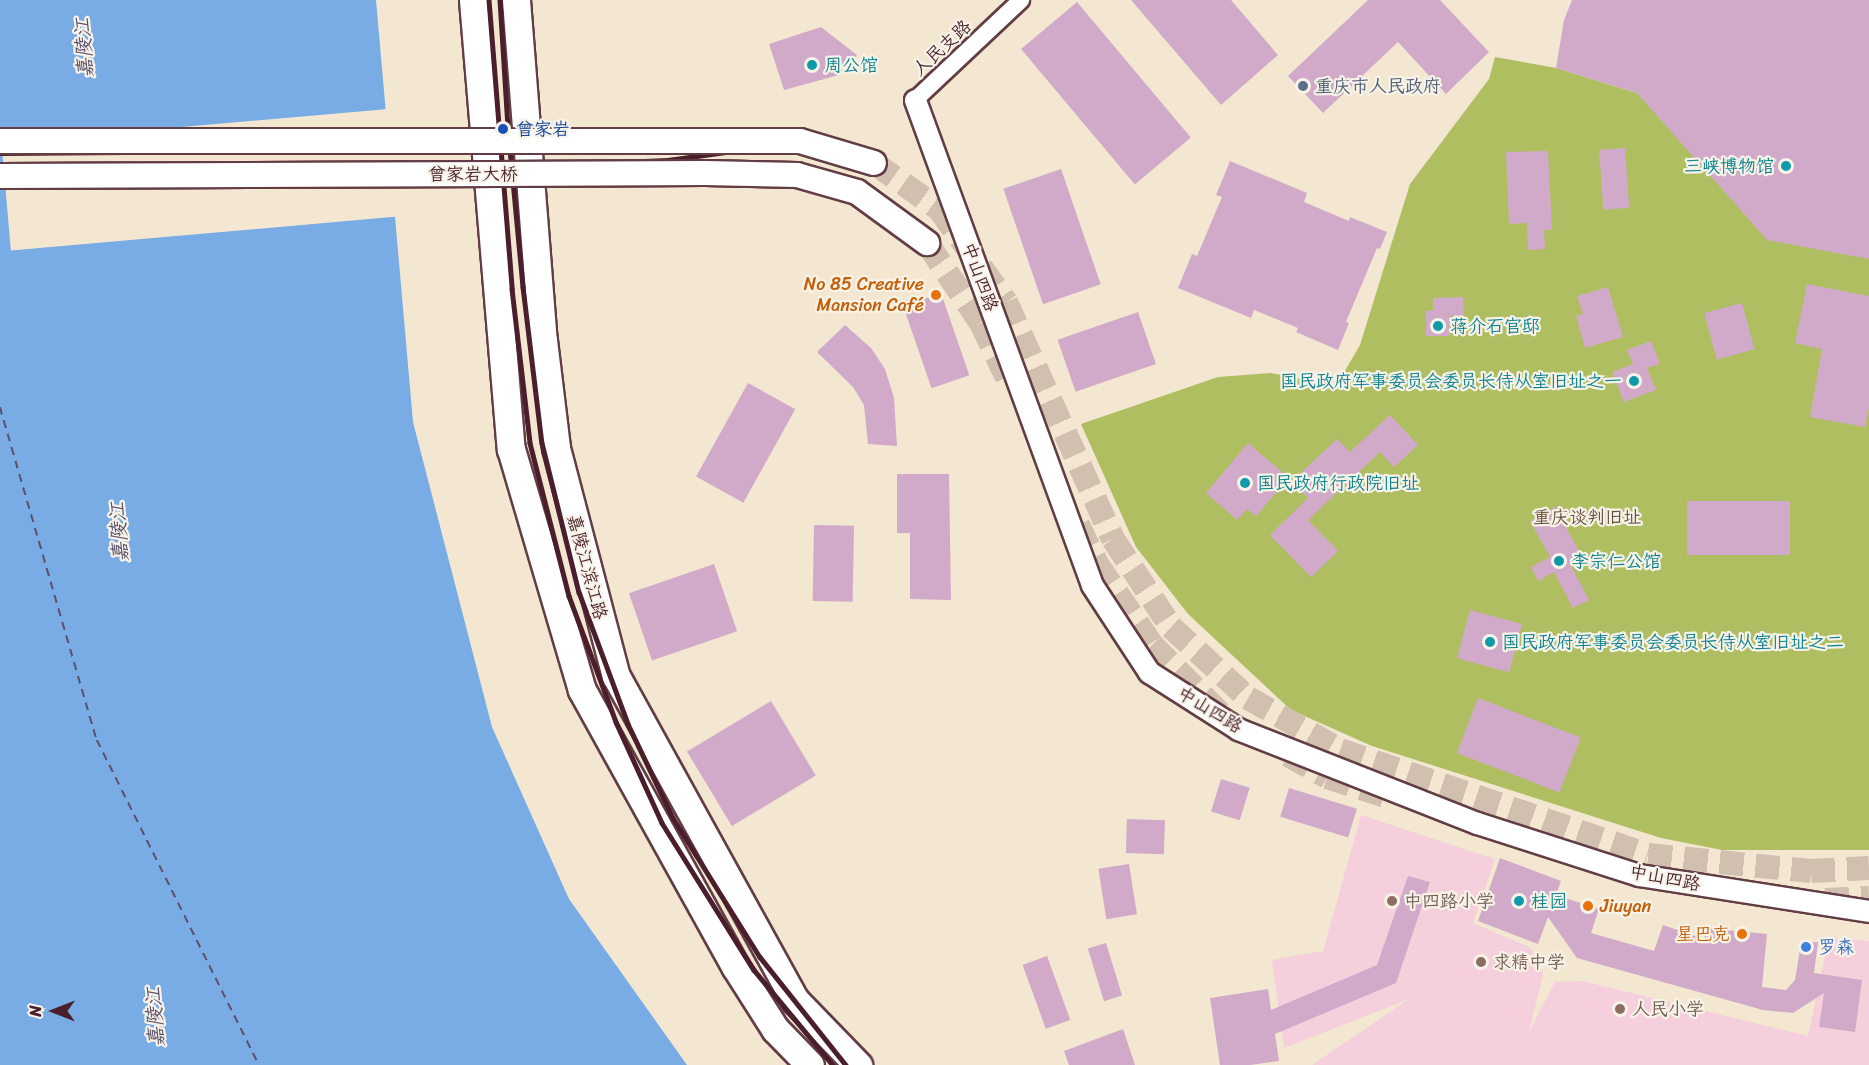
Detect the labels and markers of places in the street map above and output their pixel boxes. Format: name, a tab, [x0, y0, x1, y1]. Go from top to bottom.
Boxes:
place label: 周公馆	[824, 54, 878, 76]
marker: 周公馆	[805, 58, 819, 72]
place label: 重庆市人民政府	[1315, 75, 1441, 97]
marker: 重庆市人民政府	[1296, 79, 1310, 93]
place label: 曾家岩	[516, 118, 570, 140]
marker: 曾家岩	[494, 120, 512, 138]
place label: 三峡博物馆	[1684, 155, 1774, 177]
marker: 三峡博物馆	[1779, 159, 1793, 173]
place label: No 85 Creative Mansion Café	[804, 274, 924, 316]
marker: No 85 Creative Mansion Café	[929, 288, 943, 302]
place label: 蒋介石官邸	[1450, 315, 1540, 337]
marker: 蒋介石官邸	[1431, 319, 1445, 333]
place label: 国民政府军事委员会委员长侍从室旧址之一	[1280, 370, 1622, 392]
marker: 国民政府军事委员会委员长侍从室旧址之一	[1627, 374, 1641, 388]
place label: 国民政府行政院旧址	[1257, 472, 1419, 494]
marker: 国民政府行政院旧址	[1238, 476, 1252, 490]
place label: 李宗仁公馆	[1571, 550, 1661, 572]
marker: 李宗仁公馆	[1552, 554, 1566, 568]
place label: 国民政府军事委员会委员长侍从室旧址之二	[1502, 631, 1844, 653]
marker: 国民政府军事委员会委员长侍从室旧址之二	[1483, 635, 1497, 649]
place label: 中四路小学	[1404, 890, 1494, 912]
place label: 桂园	[1531, 890, 1567, 912]
marker: 中四路小学	[1385, 894, 1399, 908]
marker: 桂园	[1512, 894, 1526, 908]
place label: Jiuyan	[1600, 895, 1651, 917]
marker: Jiuyan	[1581, 899, 1595, 913]
place label: 星巴克	[1676, 923, 1730, 945]
marker: 星巴克	[1735, 927, 1749, 941]
place label: 罗森	[1818, 936, 1854, 958]
marker: 罗森	[1799, 940, 1813, 954]
place label: 求精中学	[1493, 951, 1565, 973]
marker: 求精中学	[1474, 955, 1488, 969]
place label: 人民小学	[1632, 998, 1704, 1020]
marker: 人民小学	[1613, 1002, 1627, 1016]

